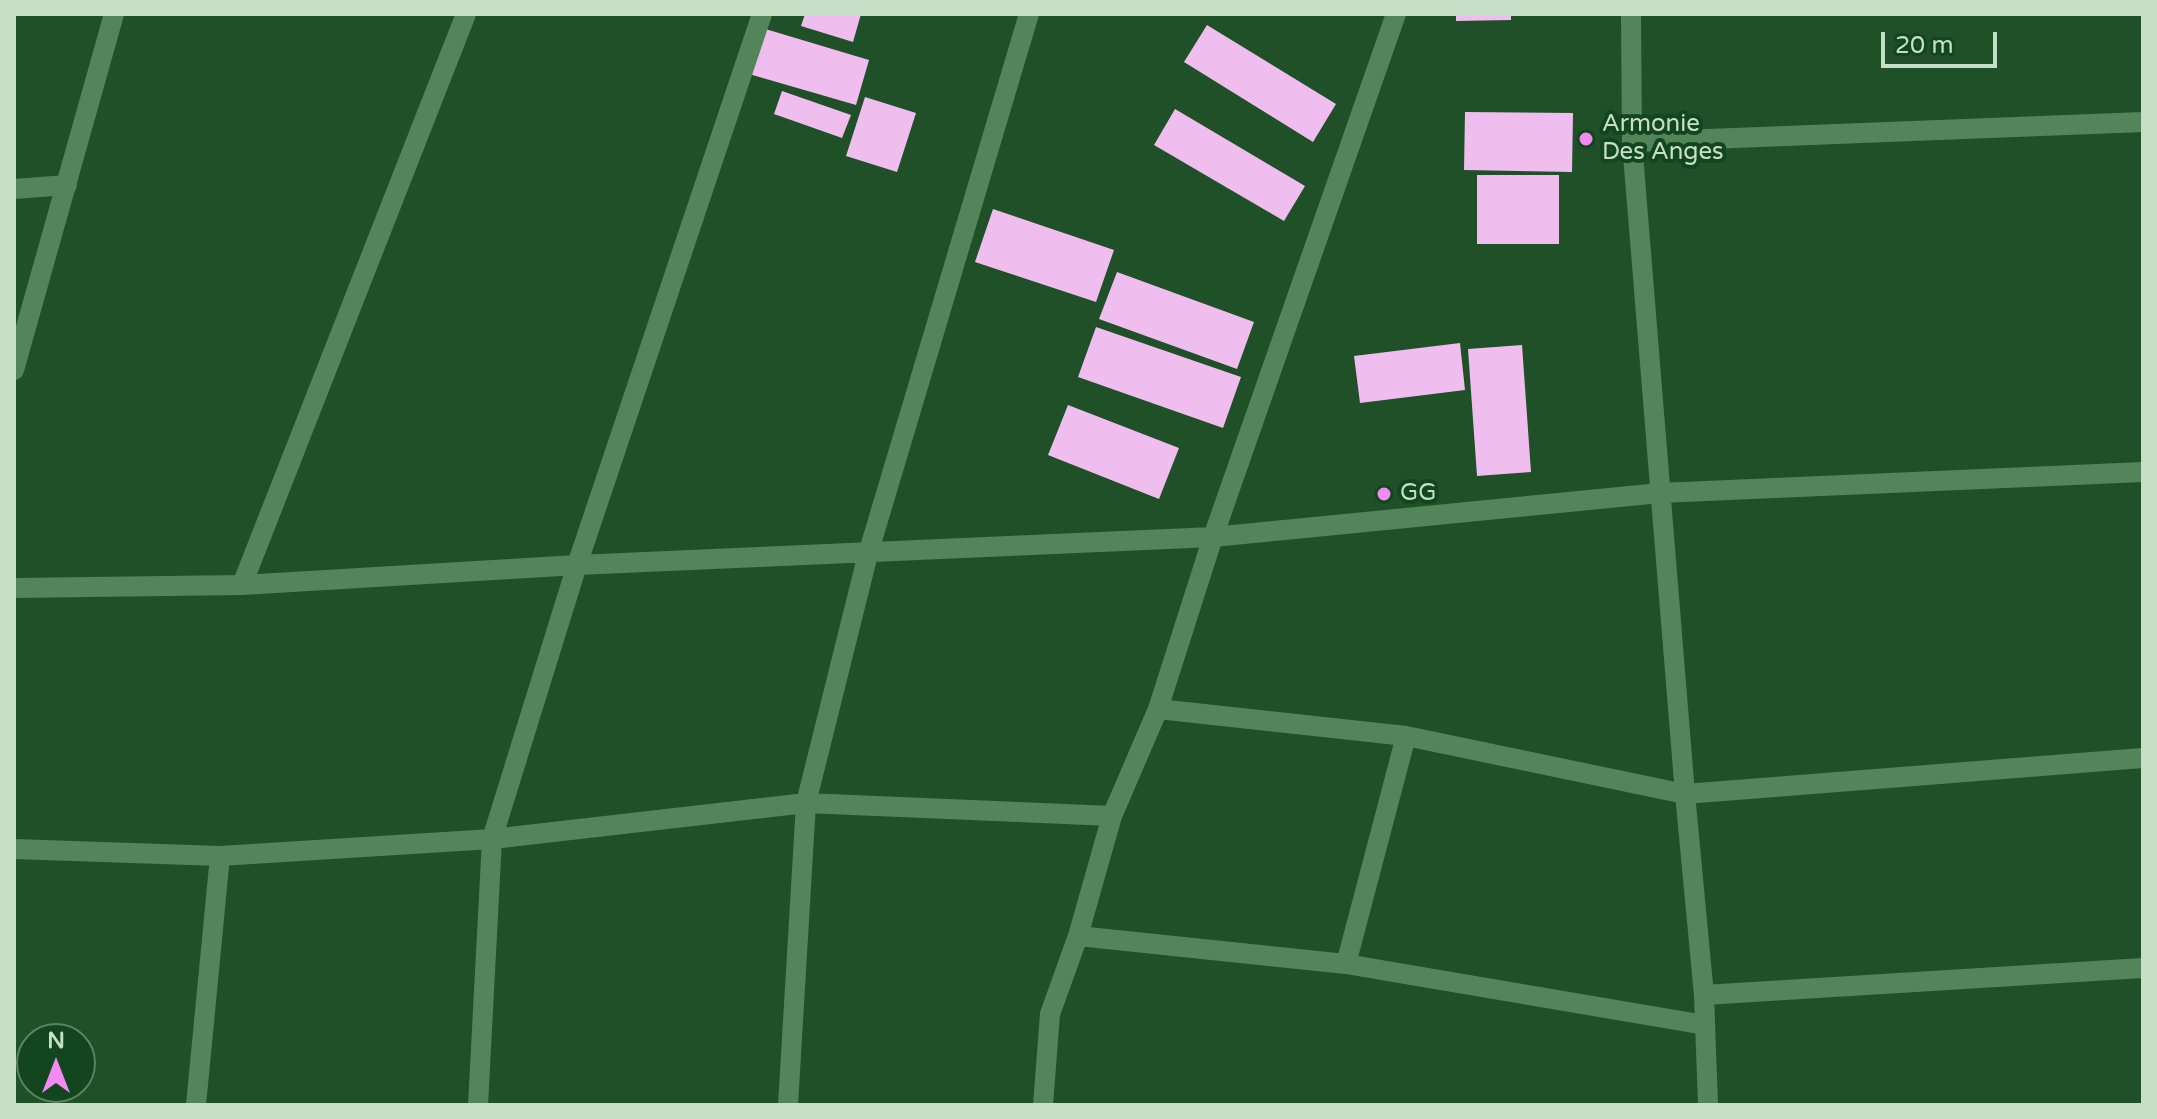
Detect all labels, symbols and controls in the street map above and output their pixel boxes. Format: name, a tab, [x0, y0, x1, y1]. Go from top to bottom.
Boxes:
scale bar	[1885, 16, 2001, 66]
text: 20 m	[1895, 31, 1953, 60]
place label: Armonie Des Anges	[1602, 111, 1724, 167]
marker: Armonie Des Anges	[1577, 130, 1595, 148]
place label: GG	[1400, 480, 1436, 508]
marker: GG	[1375, 485, 1393, 503]
north arrow	[16, 1023, 96, 1103]
text: N	[47, 1028, 65, 1054]

